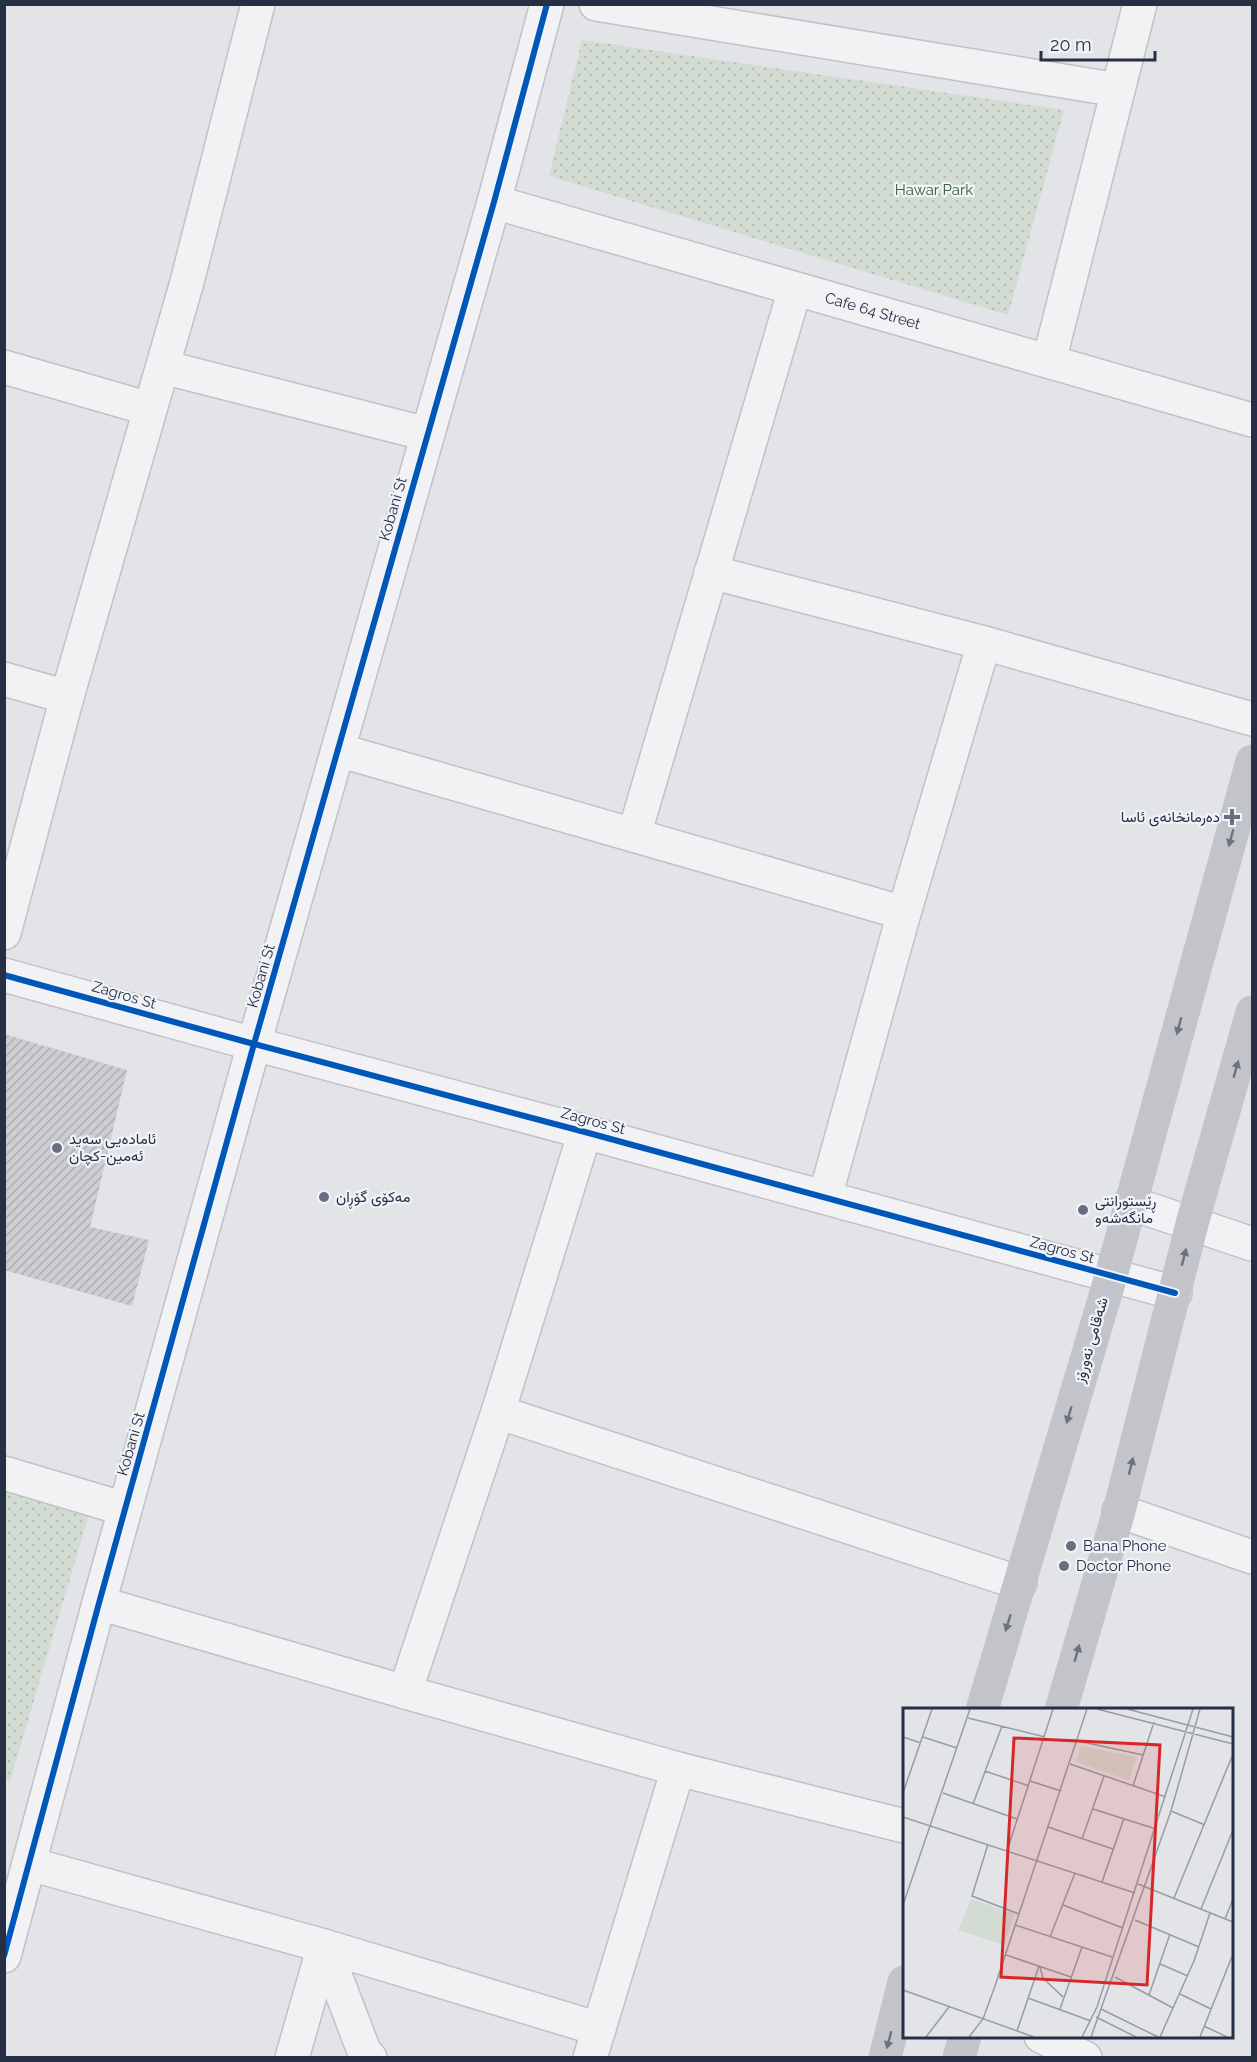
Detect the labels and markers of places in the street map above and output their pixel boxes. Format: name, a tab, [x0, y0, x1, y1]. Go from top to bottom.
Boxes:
place label: دەرمانخانەی ئاسا	[1121, 808, 1220, 827]
marker: دەرمانخانەی ئاسا	[1225, 810, 1239, 824]
place label: ئامادەیی سەید ئەمین-کچان	[69, 1130, 156, 1166]
marker: ئامادەیی سەید ئەمین-کچان	[50, 1141, 64, 1155]
place label: مەکۆی گۆڕان	[336, 1188, 411, 1209]
marker: مەکۆی گۆڕان	[317, 1190, 331, 1204]
place label: ڕێستورانتی مانگەشەو	[1095, 1192, 1157, 1227]
marker: ڕێستورانتی مانگەشەو	[1076, 1203, 1090, 1217]
place label: Bana Phone	[1083, 1537, 1167, 1555]
marker: Bana Phone	[1064, 1539, 1078, 1553]
place label: Doctor Phone	[1076, 1557, 1171, 1575]
marker: Doctor Phone	[1057, 1559, 1071, 1573]

